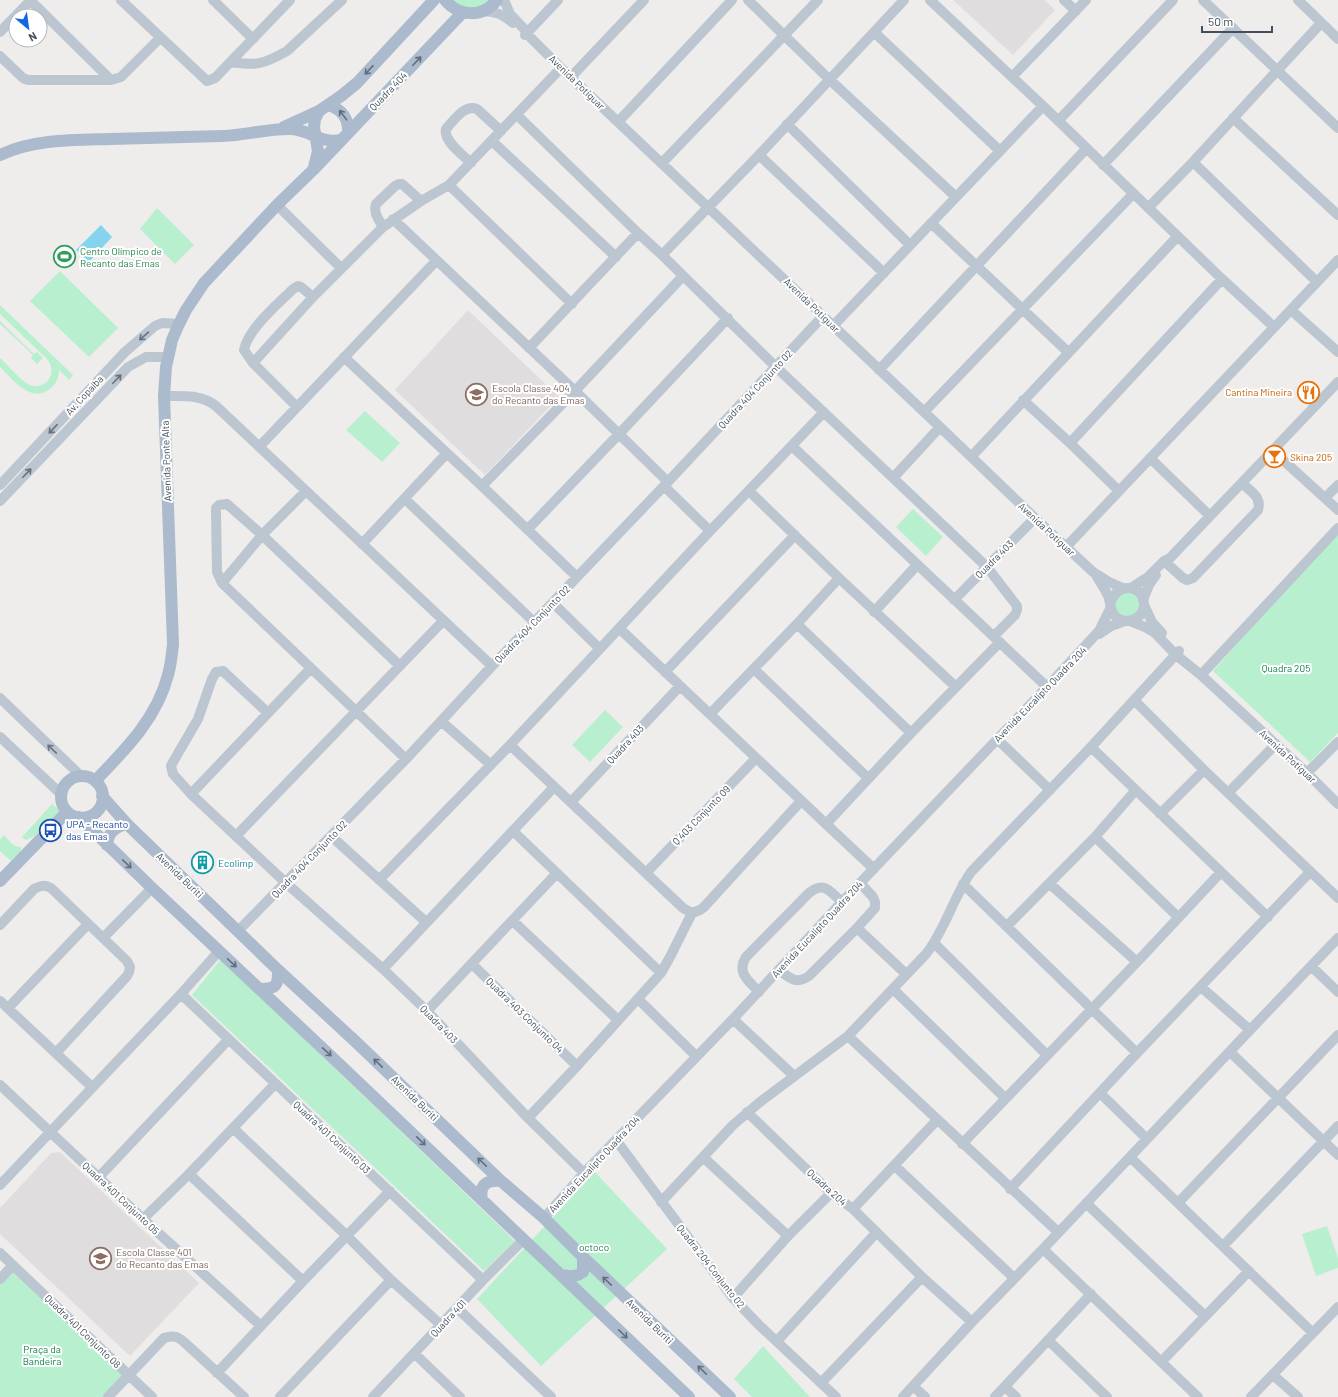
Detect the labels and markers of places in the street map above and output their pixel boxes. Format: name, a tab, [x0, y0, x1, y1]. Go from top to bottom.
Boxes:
sports icon: Centro Olímpico de Recanto das Emas	[51, 244, 77, 270]
place label: Centro Olímpico de Recanto das Emas	[80, 245, 162, 269]
restaurant icon: Cantina Mineira	[1295, 379, 1321, 405]
school or university icon: Escola Classe 404 do Recanto das Emas	[464, 381, 490, 407]
place label: Escola Classe 404 do Recanto das Emas	[492, 382, 585, 406]
place label: Cantina Mineira	[1225, 386, 1292, 398]
bar icon: Skina 205	[1261, 444, 1287, 470]
place label: Skina 205	[1290, 451, 1332, 463]
bus stop icon: UPA - Recanto das Emas	[37, 817, 63, 843]
place label: UPA - Recanto das Emas	[66, 818, 128, 842]
building icon: Ecolimp	[189, 850, 215, 876]
place label: Ecolimp	[218, 857, 253, 869]
school or university icon: Escola Classe 401 do Recanto das Emas	[87, 1245, 113, 1271]
place label: Escola Classe 401 do Recanto das Emas	[116, 1246, 209, 1270]

